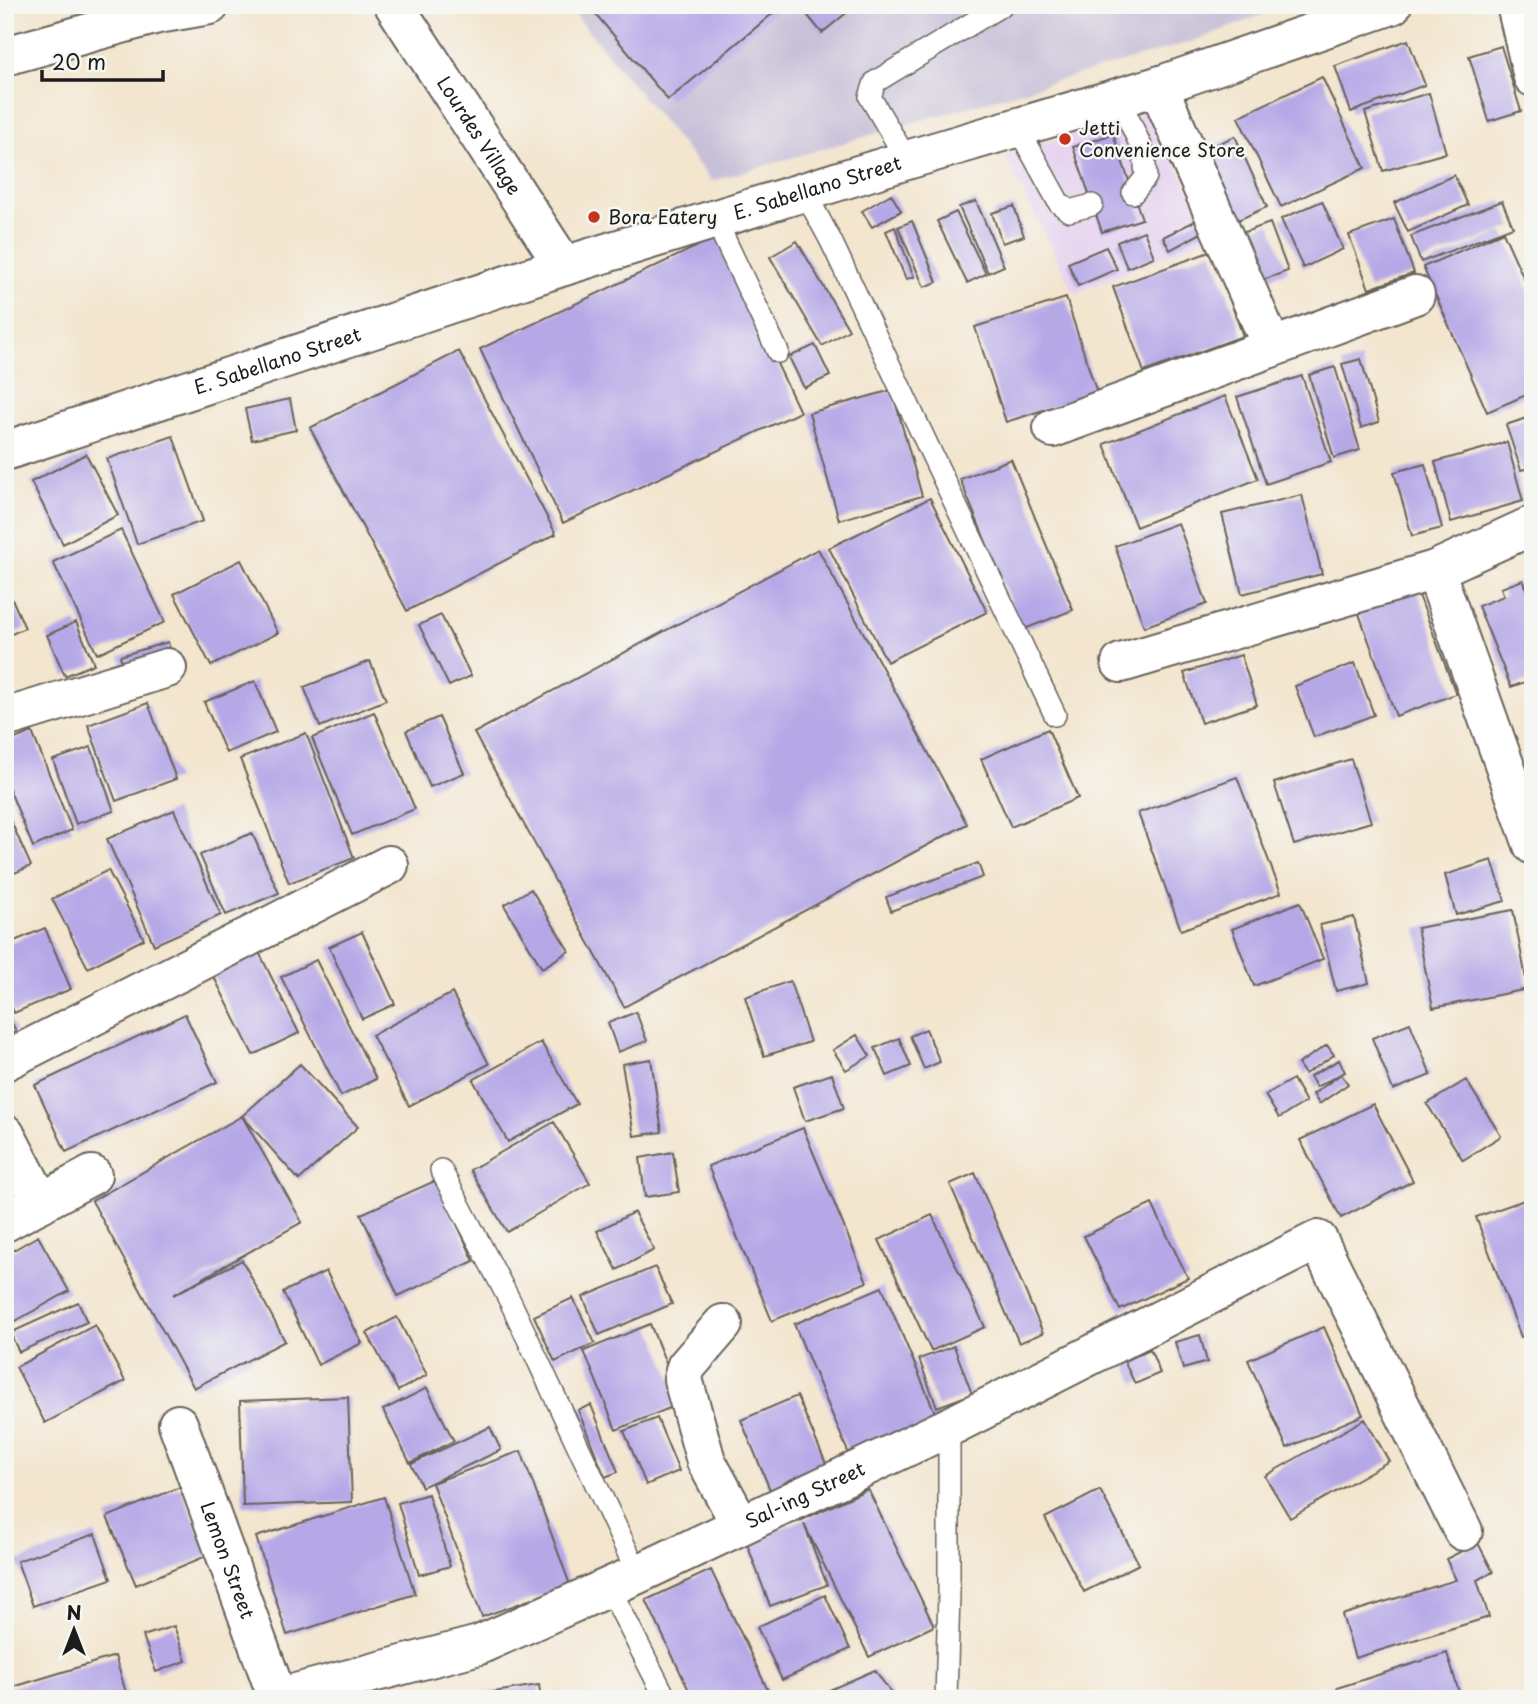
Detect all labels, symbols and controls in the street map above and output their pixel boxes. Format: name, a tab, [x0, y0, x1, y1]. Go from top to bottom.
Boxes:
scale bar	[42, 38, 163, 82]
text: 20 m	[52, 45, 106, 77]
street label: Lourdes Village	[431, 70, 529, 200]
place label: Jetti Convenience Store	[1079, 113, 1245, 163]
marker: Jetti Convenience Store	[1057, 131, 1073, 147]
street label: E. Sabellano Street	[730, 148, 905, 226]
place label: Bora Eatery	[608, 202, 717, 230]
marker: Bora Eatery	[586, 209, 602, 225]
street label: E. Sabellano Street	[190, 319, 365, 401]
street label: Sal-ing Street	[740, 1454, 869, 1534]
street label: Lemon Street	[194, 1497, 263, 1623]
north arrow	[38, 1596, 108, 1666]
text: N	[66, 1598, 82, 1626]

